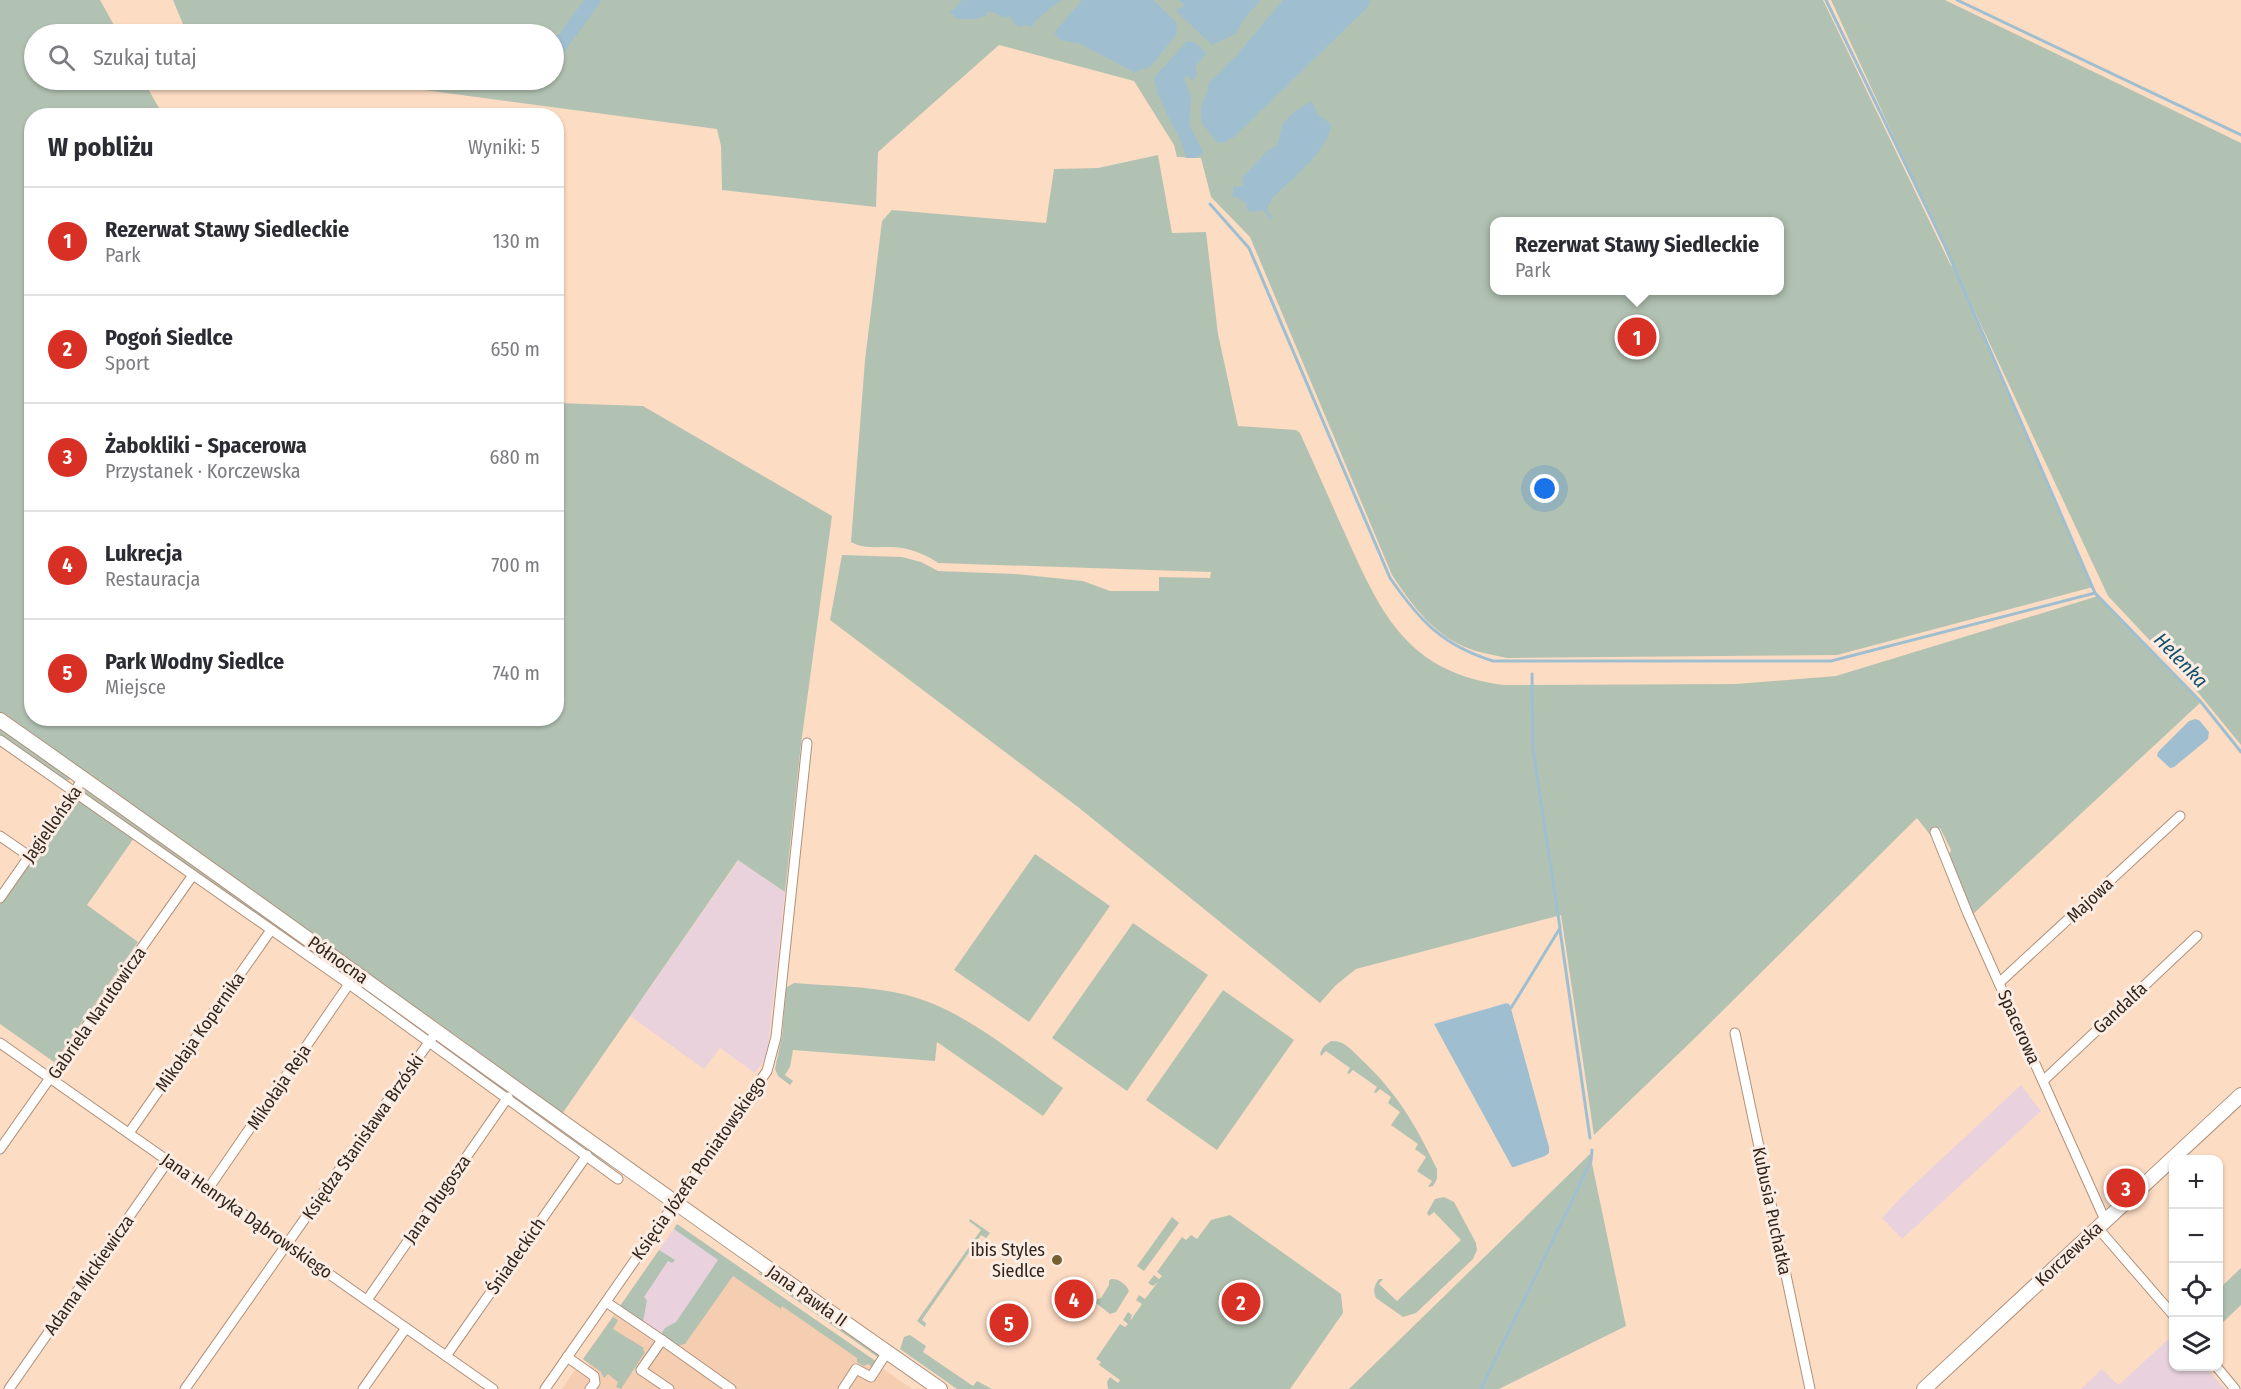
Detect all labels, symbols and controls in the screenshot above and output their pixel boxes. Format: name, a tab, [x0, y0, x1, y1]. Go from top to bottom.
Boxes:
search box	[24, 24, 564, 90]
icon: search	[45, 41, 78, 74]
text: Szukaj tutaj	[93, 44, 197, 71]
text: W pobliżu	[48, 132, 154, 163]
text: Wyniki: 5	[468, 135, 540, 159]
text: Rezerwat Stawy Siedleckie	[105, 216, 349, 243]
popup	[1490, 217, 1784, 295]
text: 1	[63, 229, 72, 253]
text: 130 m	[493, 229, 540, 253]
text: Rezerwat Stawy Siedleckie	[1515, 231, 1759, 258]
text: Park	[105, 243, 141, 267]
text: Park	[1515, 258, 1550, 282]
pin: 1	[1618, 314, 1656, 360]
text: Pogoń Siedlce	[105, 324, 233, 351]
text: 2	[63, 337, 72, 361]
text: 650 m	[491, 337, 540, 361]
text: Sport	[105, 351, 150, 375]
text: Żabokliki - Spacerowa	[105, 432, 307, 459]
text: 3	[63, 445, 72, 469]
text: 680 m	[490, 445, 540, 469]
text: Przystanek · Korczewska	[105, 459, 301, 483]
your location	[1530, 474, 1559, 503]
text: Lukrecja	[105, 540, 182, 567]
text: 4	[62, 553, 73, 577]
text: 700 m	[491, 553, 540, 577]
text: Restauracja	[105, 567, 200, 591]
water label: Helenka	[2149, 628, 2213, 692]
text: Park Wodny Siedlce	[105, 648, 284, 675]
text: 5	[63, 661, 72, 685]
text: 740 m	[492, 661, 540, 685]
text: Miejsce	[105, 675, 166, 699]
street label: Jagiellońska	[18, 781, 86, 867]
street label: Majowa	[2062, 873, 2118, 927]
street label: Północna	[304, 931, 373, 989]
street label: Gabriela Narutowicza	[43, 942, 151, 1083]
street label: Mikołaja Kopernika	[151, 968, 249, 1096]
street label: Gandalfa	[2089, 977, 2152, 1038]
street label: Spacerowa	[1993, 986, 2045, 1068]
street label: Mikołaja Reja	[242, 1040, 316, 1134]
street label: Księdza Stanisława Brzóski	[298, 1050, 428, 1224]
street label: Księcia Józefa Poniatowskiego	[627, 1072, 771, 1264]
street label: Kubusia Puchatka	[1748, 1145, 1796, 1277]
street label: Jana Henryka Dąbrowskiego	[157, 1149, 337, 1283]
street label: Jana Długosza	[399, 1151, 475, 1247]
map controls	[2169, 1155, 2223, 1371]
button: +	[2169, 1155, 2223, 1209]
pin: 3	[2106, 1166, 2146, 1210]
button: −	[2169, 1209, 2223, 1263]
street label: Adama Mickiewicza	[39, 1211, 139, 1339]
street label: Śniadeckich	[481, 1213, 550, 1298]
street label: Korczewska	[2031, 1217, 2108, 1291]
place label: ibis Styles Siedlce	[970, 1239, 1045, 1282]
marker: ibis Styles Siedlce	[1050, 1253, 1064, 1267]
street label: Jana Pawła II	[763, 1260, 851, 1332]
button: locate	[2169, 1263, 2223, 1317]
pin: 4	[1054, 1276, 1094, 1322]
pin: 2	[1222, 1280, 1260, 1324]
pin: 5	[990, 1300, 1028, 1346]
button: layers	[2169, 1317, 2223, 1371]

